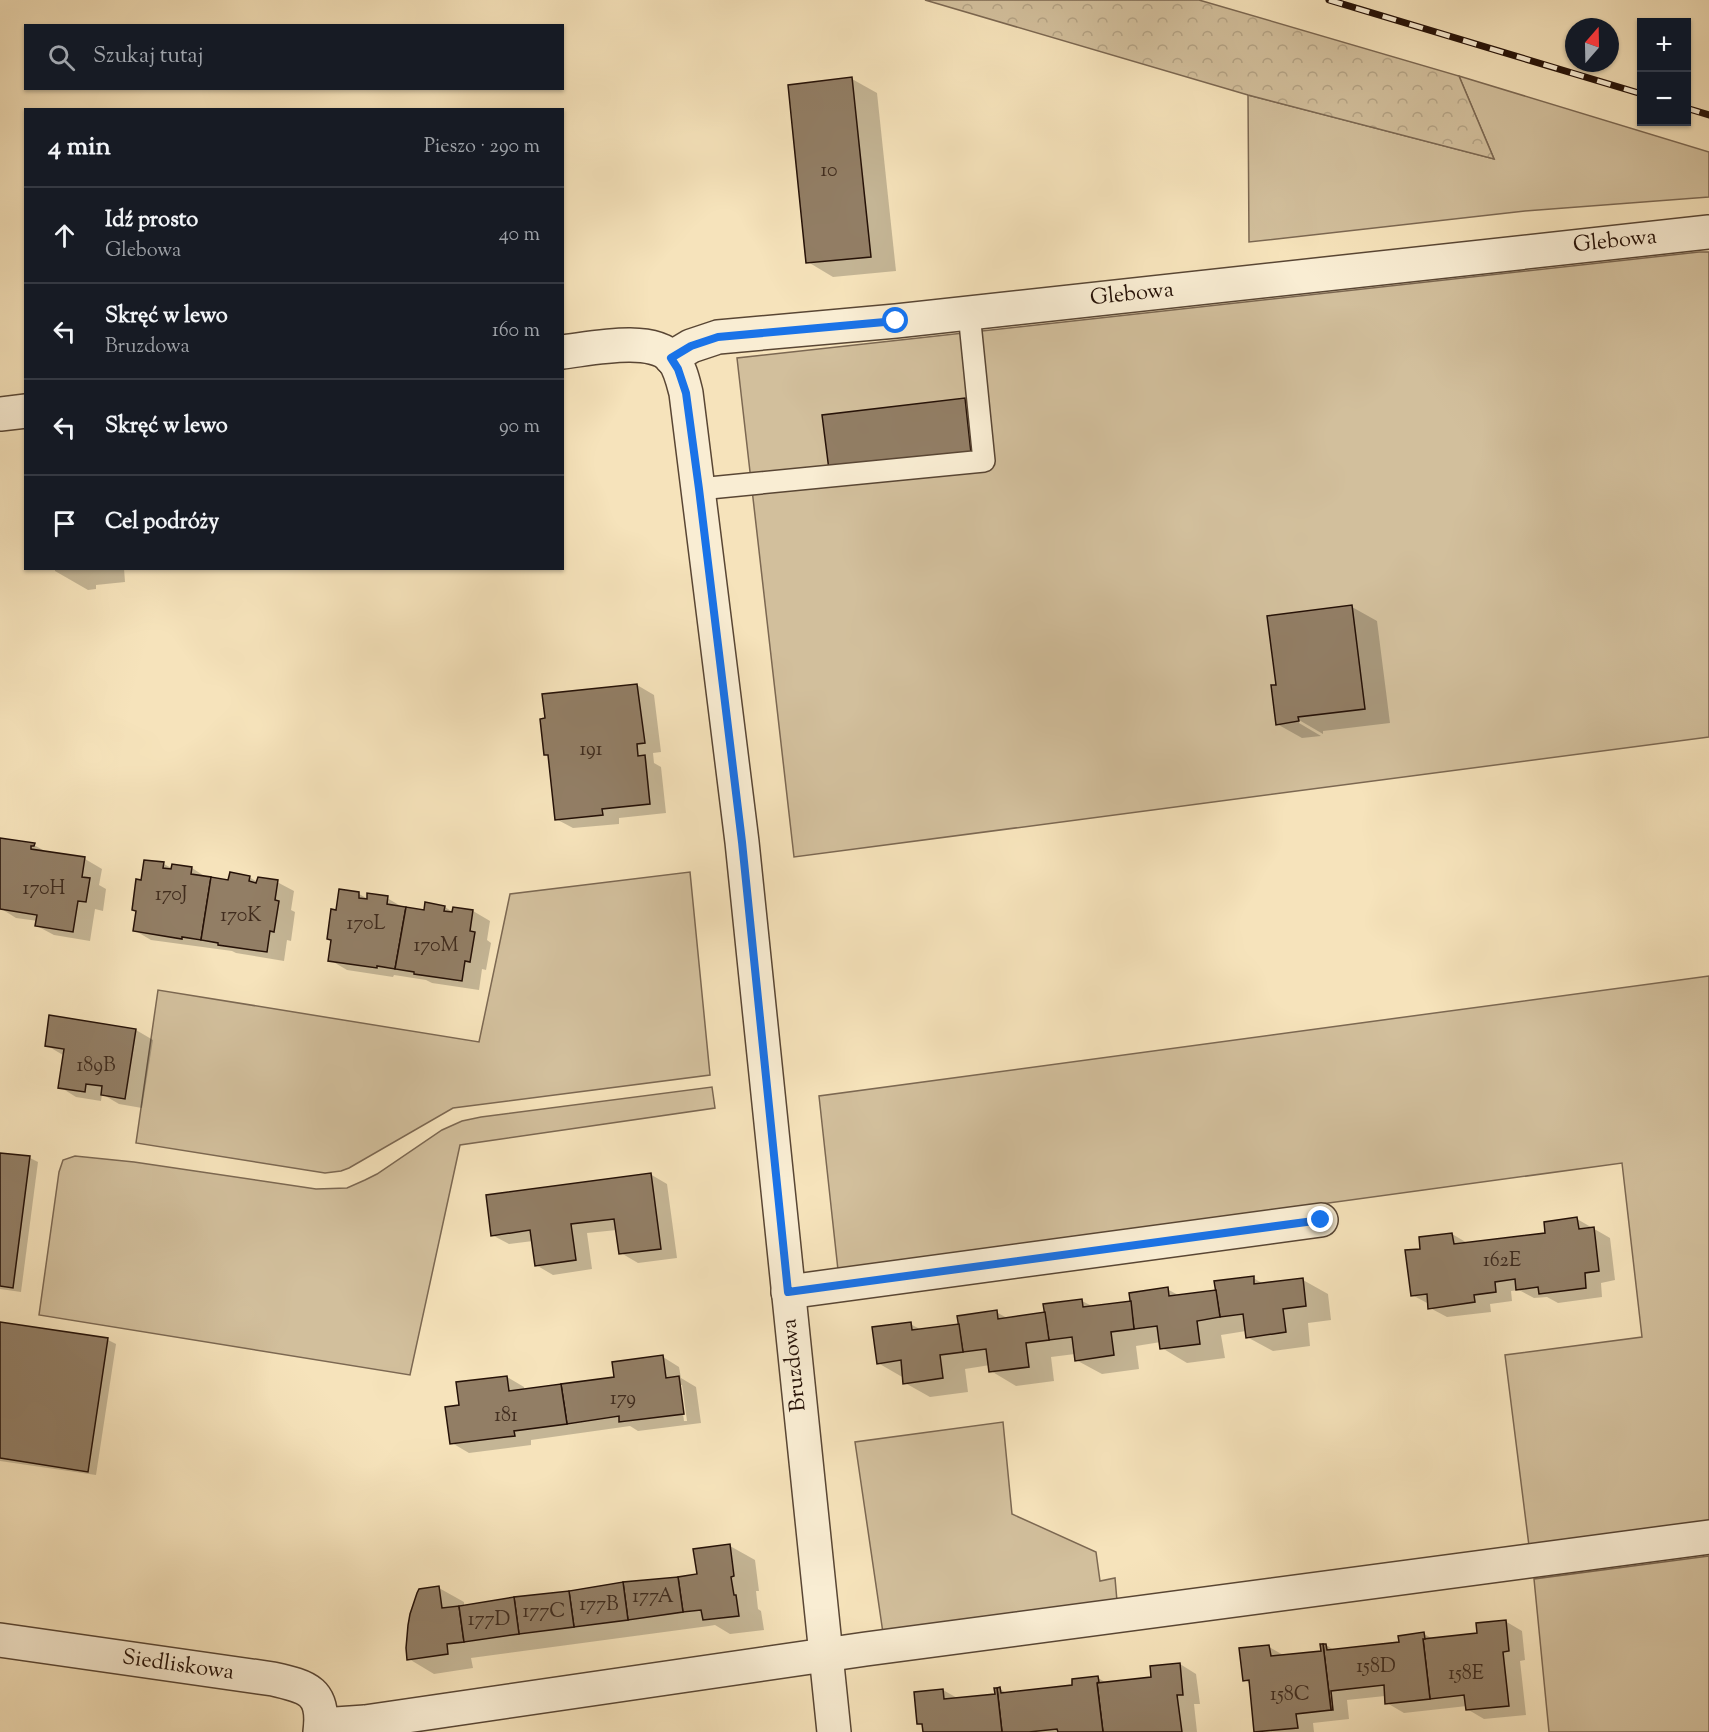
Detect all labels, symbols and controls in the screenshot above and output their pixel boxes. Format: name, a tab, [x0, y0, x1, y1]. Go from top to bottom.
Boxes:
north arrow	[1565, 18, 1619, 72]
map controls	[1637, 18, 1691, 126]
button: +	[1637, 18, 1691, 72]
search box	[24, 24, 564, 90]
icon: search	[45, 41, 78, 74]
text: Szukaj tutaj	[93, 41, 204, 73]
button: −	[1637, 72, 1691, 126]
text: 4 min	[48, 129, 111, 166]
text: Pieszo · 290 m	[424, 133, 540, 162]
house number: 10	[820, 157, 838, 186]
text: Idź prosto	[105, 205, 198, 237]
icon: ahead	[48, 219, 81, 252]
text: 40 m	[499, 221, 540, 250]
street label: Glebowa	[1572, 222, 1658, 262]
text: Glebowa	[105, 237, 181, 266]
street label: Glebowa	[1089, 275, 1175, 315]
text: Skręć w lewo	[105, 301, 228, 333]
route start	[882, 307, 908, 333]
icon: left	[48, 315, 81, 348]
text: 160 m	[492, 317, 540, 346]
text: Bruzdowa	[105, 333, 190, 362]
icon: left	[48, 411, 81, 444]
text: Skręć w lewo	[105, 411, 228, 443]
text: 90 m	[499, 413, 540, 442]
icon: arrive	[48, 507, 81, 540]
text: Cel podróży	[105, 507, 219, 539]
house number: 191	[579, 736, 603, 765]
house number: 170H	[23, 875, 66, 904]
house number: 170J	[155, 881, 187, 910]
house number: 170K	[220, 902, 262, 931]
house number: 170L	[346, 910, 386, 939]
house number: 170M	[413, 932, 459, 961]
house number: 189B	[76, 1052, 116, 1081]
route end	[1307, 1206, 1333, 1232]
house number: 162E	[1483, 1247, 1521, 1276]
street label: Bruzdowa	[774, 1317, 816, 1413]
house number: 179	[610, 1385, 636, 1414]
house number: 181	[494, 1402, 518, 1431]
house number: 177A	[632, 1583, 674, 1612]
house number: 177B	[579, 1591, 619, 1620]
house number: 177C	[523, 1598, 565, 1627]
house number: 177D	[468, 1606, 510, 1635]
street label: Siedliskowa	[120, 1642, 236, 1690]
house number: 158D	[1356, 1653, 1396, 1682]
house number: 158E	[1448, 1660, 1484, 1689]
house number: 158C	[1270, 1681, 1310, 1710]

